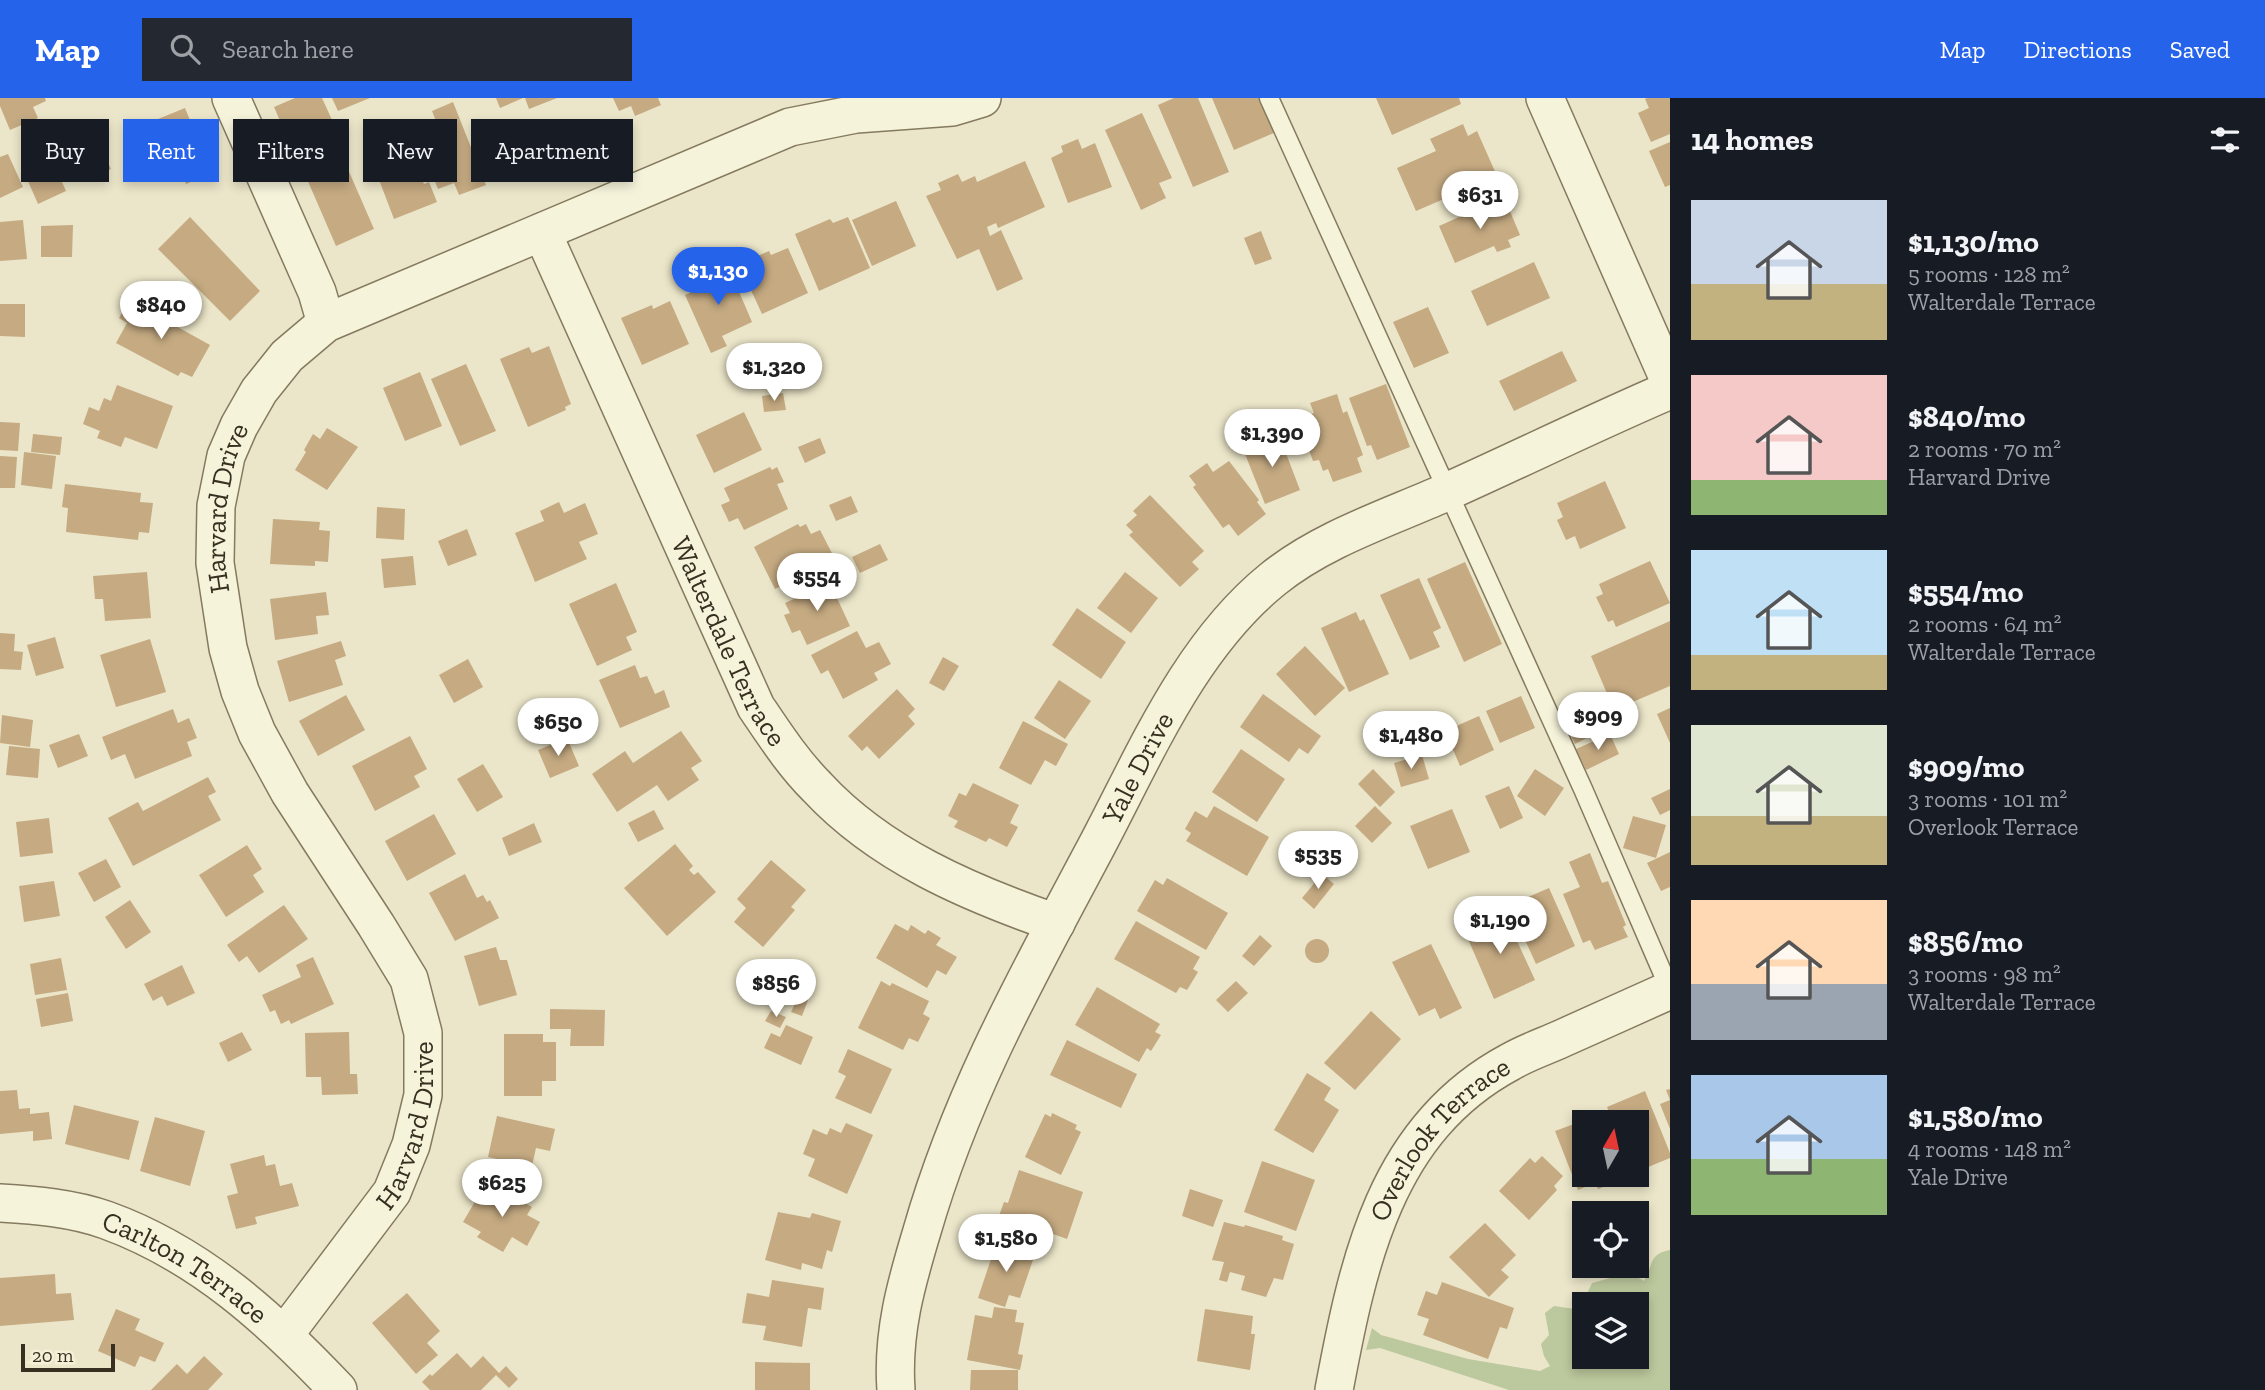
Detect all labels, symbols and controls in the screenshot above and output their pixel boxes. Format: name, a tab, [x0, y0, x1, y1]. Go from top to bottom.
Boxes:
search box	[142, 18, 632, 81]
text: Map	[35, 30, 100, 69]
icon: search	[166, 30, 204, 68]
text: Search here	[222, 33, 354, 65]
text: Map	[1940, 35, 1986, 64]
text: Directions	[2024, 35, 2132, 64]
text: Saved	[2170, 35, 2230, 64]
chip: Buy	[21, 119, 109, 182]
chip: Rent	[123, 119, 219, 182]
chip: Filters	[233, 119, 349, 182]
chip: New	[363, 119, 457, 182]
chip: Apartment	[471, 119, 633, 182]
icon: filters	[2206, 121, 2244, 159]
text: 14 homes	[1691, 122, 1814, 158]
pin: $631	[1439, 172, 1521, 231]
text: $631	[1457, 180, 1503, 208]
text: $1,130/mo	[1908, 224, 2039, 260]
icon: home	[1747, 228, 1831, 312]
pin: $1,130	[661, 248, 775, 307]
text: $1,130	[688, 256, 748, 284]
text: 5 rooms · 128 m²	[1908, 260, 2070, 288]
pin: $840	[120, 282, 202, 341]
text: Walterdale Terrace	[1908, 288, 2096, 316]
text: $840	[136, 290, 186, 318]
pin: $1,320	[717, 344, 831, 403]
text: $1,320	[742, 352, 806, 380]
text: $840/mo	[1908, 399, 2025, 435]
icon: home	[1747, 403, 1831, 487]
pin: $1,390	[1215, 410, 1329, 469]
street label: Harvard Drive	[198, 418, 255, 596]
text: $1,390	[1240, 418, 1304, 446]
text: 2 rooms · 70 m²	[1908, 435, 2061, 463]
text: Harvard Drive	[1908, 463, 2050, 491]
street label: Walterdale Terrace	[665, 531, 794, 752]
pin: $554	[776, 554, 858, 613]
text: $554	[793, 562, 841, 590]
text: $554/mo	[1908, 574, 2024, 610]
icon: home	[1747, 578, 1831, 662]
text: 2 rooms · 64 m²	[1908, 610, 2061, 638]
text: Walterdale Terrace	[1908, 638, 2096, 666]
pin: $909	[1557, 692, 1639, 752]
pin: $650	[517, 698, 599, 758]
text: $909	[1573, 701, 1623, 729]
street label: Yale Drive	[1094, 706, 1180, 830]
text: $650	[534, 707, 582, 735]
pin: $1,480	[1354, 712, 1468, 771]
text: $1,480	[1379, 720, 1443, 748]
text: $909/mo	[1908, 749, 2025, 785]
icon: home	[1747, 753, 1831, 837]
text: 3 rooms · 101 m²	[1908, 785, 2067, 813]
text: Overlook Terrace	[1908, 813, 2078, 841]
pin: $535	[1277, 832, 1359, 891]
text: $535	[1294, 840, 1342, 868]
pin: $1,190	[1443, 896, 1557, 956]
text: $1,190	[1470, 905, 1530, 933]
text: $856/mo	[1908, 924, 2023, 960]
icon: home	[1747, 928, 1831, 1012]
pin: $856	[735, 960, 817, 1019]
text: 3 rooms · 98 m²	[1908, 960, 2061, 988]
text: $856	[752, 968, 800, 996]
text: Walterdale Terrace	[1908, 988, 2096, 1016]
street label: Harvard Drive	[368, 1041, 441, 1216]
street label: Overlook Terrace	[1362, 1049, 1516, 1226]
text: $1,580/mo	[1908, 1099, 2043, 1135]
icon: home	[1747, 1103, 1831, 1187]
north arrow	[1572, 1110, 1648, 1186]
map controls	[1572, 1110, 1649, 1369]
text: 4 rooms · 148 m²	[1908, 1135, 2071, 1163]
pin: $625	[461, 1160, 543, 1219]
text: Yale Drive	[1908, 1163, 2008, 1191]
text: $625	[478, 1168, 526, 1196]
button: locate	[1572, 1201, 1649, 1278]
street label: Carlton Terrace	[98, 1204, 275, 1330]
pin: $1,580	[949, 1214, 1063, 1274]
text: $1,580	[974, 1223, 1038, 1251]
button: layers	[1572, 1292, 1649, 1369]
scale bar	[21, 1341, 116, 1373]
text: 20 m	[32, 1344, 73, 1367]

